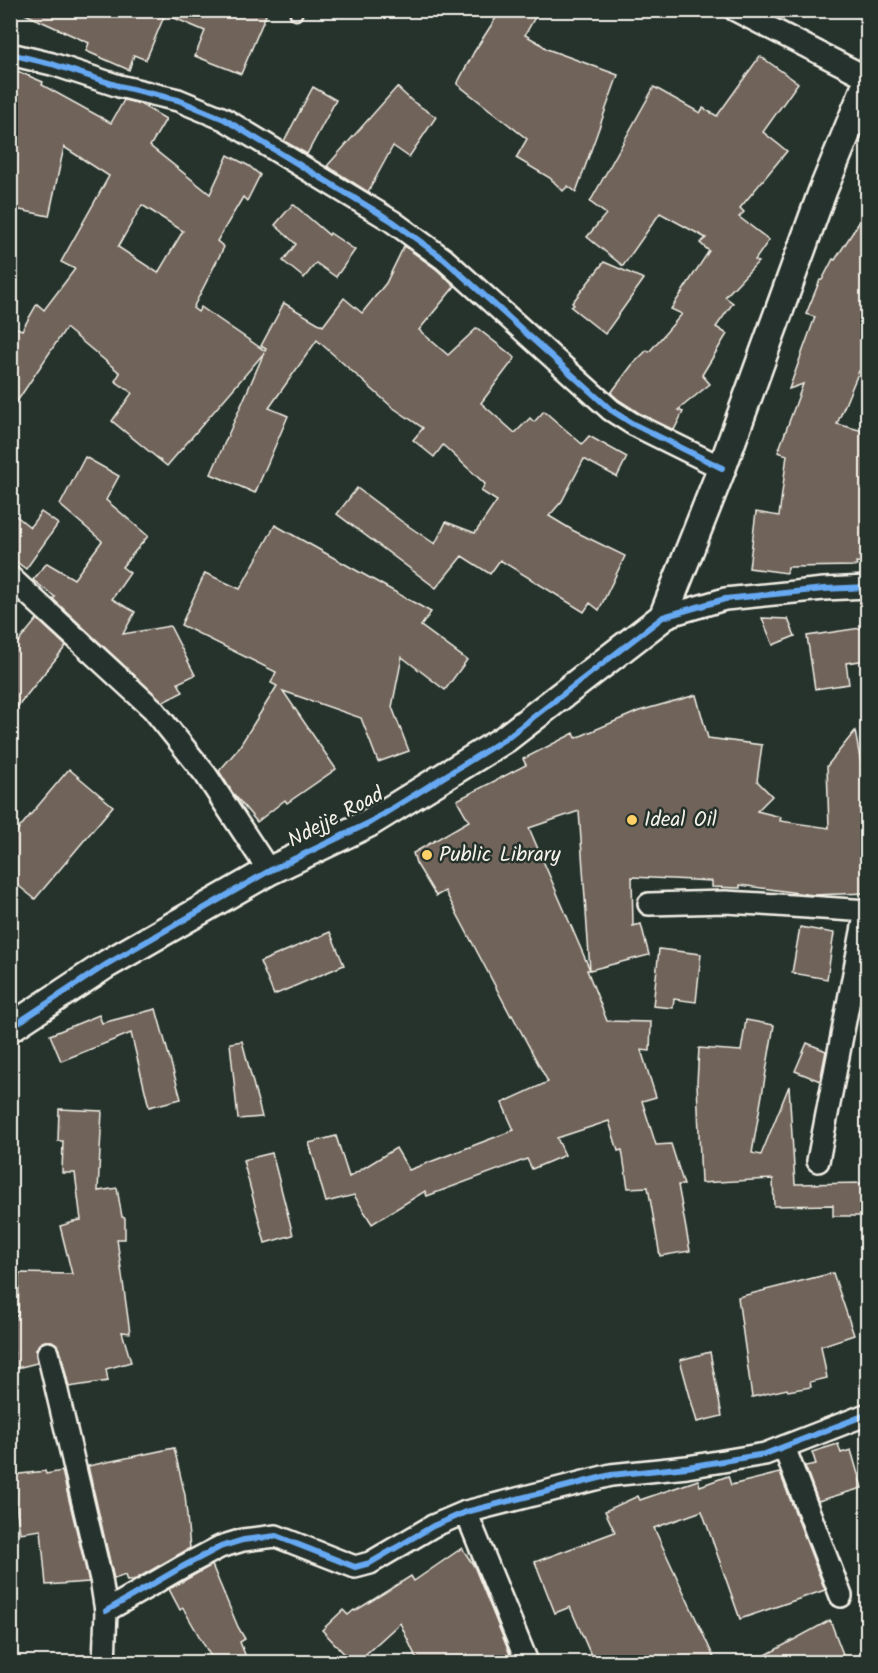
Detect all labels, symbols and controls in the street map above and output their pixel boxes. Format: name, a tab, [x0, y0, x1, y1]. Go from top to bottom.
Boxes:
street label: Ndejje Road	[282, 779, 390, 857]
place label: Ideal Oil	[644, 804, 717, 837]
marker: Ideal Oil	[625, 813, 639, 827]
place label: Public Library	[439, 839, 561, 872]
marker: Public Library	[420, 848, 434, 862]

